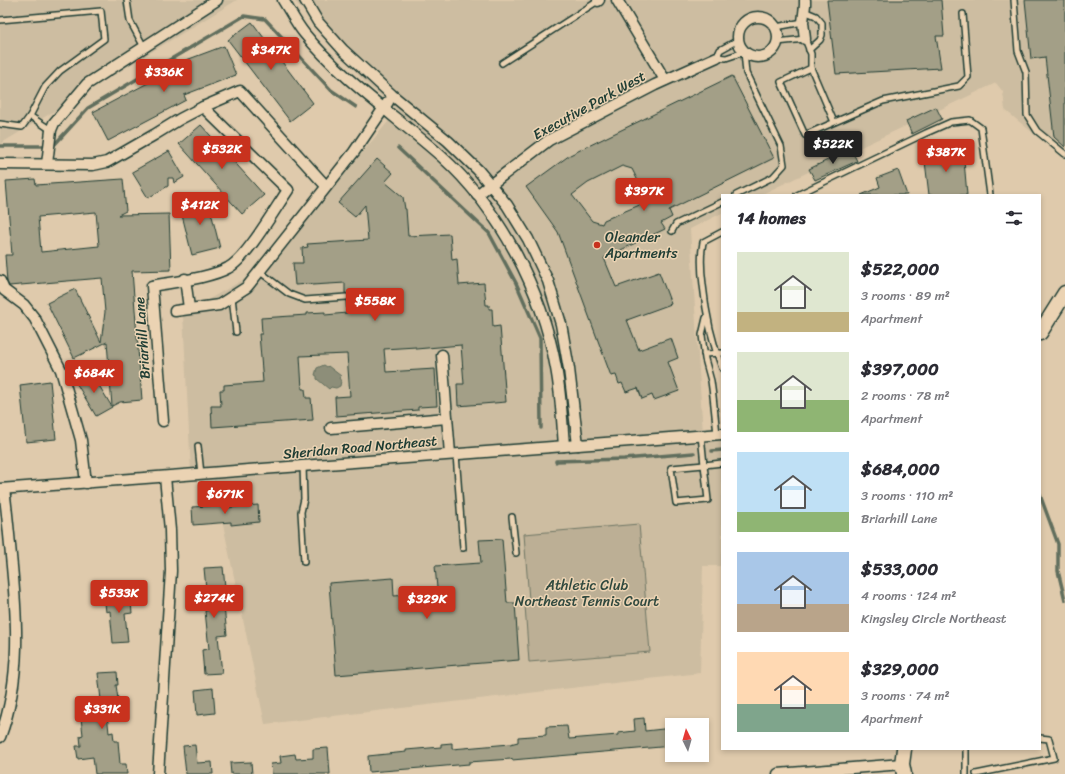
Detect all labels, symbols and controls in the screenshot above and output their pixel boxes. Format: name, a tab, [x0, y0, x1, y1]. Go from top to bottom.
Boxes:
pin: $347K	[243, 37, 299, 71]
text: $347K	[251, 38, 291, 61]
pin: $336K	[136, 59, 192, 93]
text: $336K	[145, 60, 183, 83]
street label: Executive Park West	[528, 64, 650, 147]
pin: $522K	[805, 131, 861, 165]
text: $522K	[813, 132, 853, 155]
pin: $532K	[194, 136, 250, 170]
text: $532K	[202, 137, 242, 160]
pin: $387K	[918, 139, 974, 173]
text: $387K	[926, 140, 966, 163]
pin: $397K	[616, 178, 672, 212]
text: $397K	[624, 179, 664, 202]
pin: $412K	[172, 192, 228, 226]
text: $412K	[181, 193, 219, 216]
text: 14 homes	[737, 203, 806, 233]
icon: filters	[1003, 207, 1025, 229]
place label: Oleander Apartments	[604, 225, 678, 266]
marker: Oleander Apartments	[592, 240, 602, 250]
text: $522,000	[861, 254, 939, 284]
icon: home	[769, 268, 817, 316]
text: 3 rooms · 89 m²	[861, 284, 950, 307]
pin: $558K	[347, 288, 403, 322]
text: $558K	[355, 289, 395, 312]
street label: Briarhill Lane	[127, 296, 158, 380]
text: Apartment	[861, 307, 922, 330]
text: $397,000	[861, 354, 939, 384]
pin: $684K	[66, 360, 122, 394]
text: $684K	[74, 361, 114, 384]
icon: home	[769, 368, 817, 416]
text: 2 rooms · 78 m²	[861, 384, 950, 407]
text: Apartment	[861, 407, 922, 430]
street label: Sheridan Road Northeast	[282, 428, 438, 467]
text: $684,000	[861, 454, 940, 484]
icon: home	[769, 468, 817, 516]
pin: $671K	[197, 481, 253, 515]
text: $671K	[206, 482, 244, 505]
text: 3 rooms · 110 m²	[861, 484, 953, 507]
text: Briarhill Lane	[861, 507, 937, 530]
text: $533,000	[861, 554, 938, 584]
icon: home	[769, 568, 817, 616]
park label: Athletic Club Northeast Tennis Court	[515, 573, 659, 614]
pin: $533K	[91, 580, 147, 614]
text: $533K	[100, 581, 138, 604]
text: 4 rooms · 124 m²	[861, 584, 956, 607]
pin: $274K	[186, 585, 242, 619]
text: $274K	[194, 586, 234, 609]
pin: $329K	[399, 586, 455, 620]
text: $329K	[407, 587, 447, 610]
text: Kingsley Circle Northeast	[861, 607, 1006, 630]
text: $329,000	[861, 654, 939, 684]
icon: home	[769, 668, 817, 716]
text: 3 rooms · 74 m²	[861, 684, 950, 707]
pin: $331K	[74, 696, 130, 730]
text: $331K	[84, 697, 120, 720]
text: Apartment	[861, 707, 922, 730]
north arrow	[665, 718, 709, 762]
map controls	[665, 718, 709, 762]

